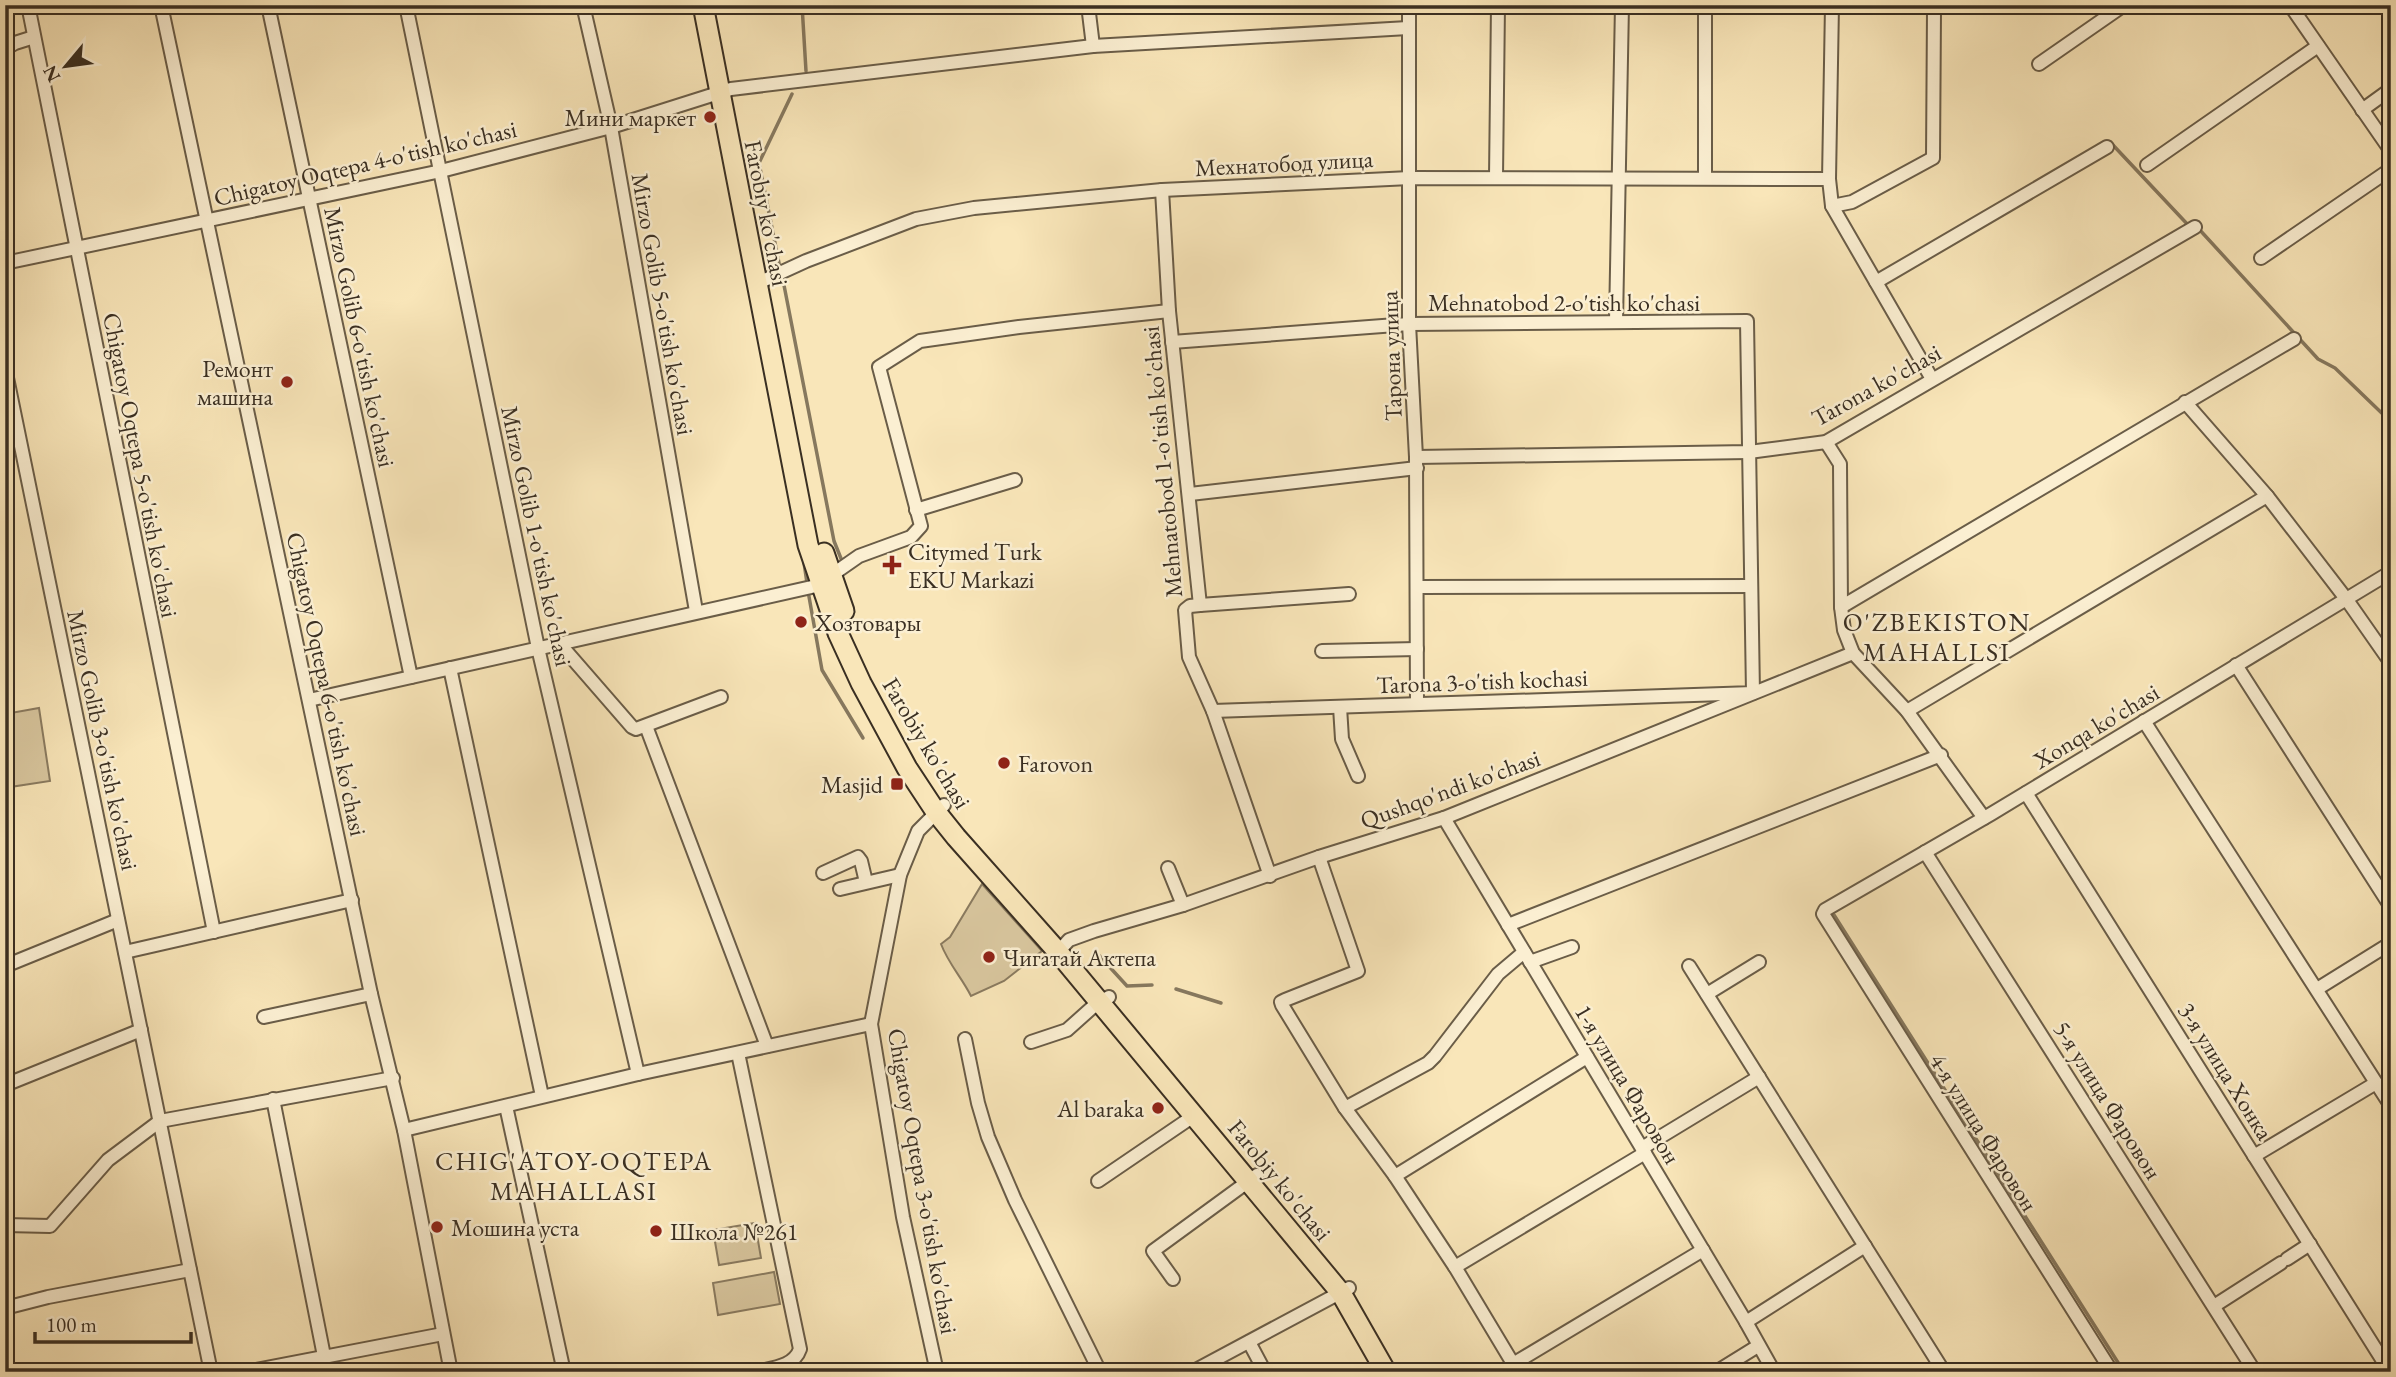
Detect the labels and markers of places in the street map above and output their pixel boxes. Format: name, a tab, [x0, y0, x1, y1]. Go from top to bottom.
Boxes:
place label: Мини маркет	[565, 102, 696, 133]
marker: Мини маркет	[702, 109, 718, 125]
place label: Ремонт машина	[197, 353, 273, 412]
marker: Ремонт машина	[279, 374, 295, 390]
place label: Citymed Turk EKU Markazi	[908, 536, 1042, 595]
marker: Citymed Turk EKU Markazi	[882, 555, 902, 575]
place label: Хозтовары	[814, 607, 922, 638]
marker: Хозтовары	[793, 614, 809, 630]
place label: Farovon	[1018, 748, 1093, 779]
marker: Farovon	[996, 755, 1012, 771]
place label: Masjid	[821, 769, 884, 800]
marker: Masjid	[889, 776, 905, 792]
place label: Чигатай Актепа	[1003, 942, 1156, 973]
marker: Чигатай Актепа	[981, 949, 997, 965]
place label: Al baraka	[1056, 1093, 1144, 1124]
marker: Al baraka	[1150, 1100, 1166, 1116]
place label: Мошина уста	[451, 1212, 580, 1243]
place label: Школа №261	[670, 1216, 798, 1247]
marker: Мошина уста	[429, 1219, 445, 1235]
marker: Школа №261	[648, 1223, 664, 1239]

